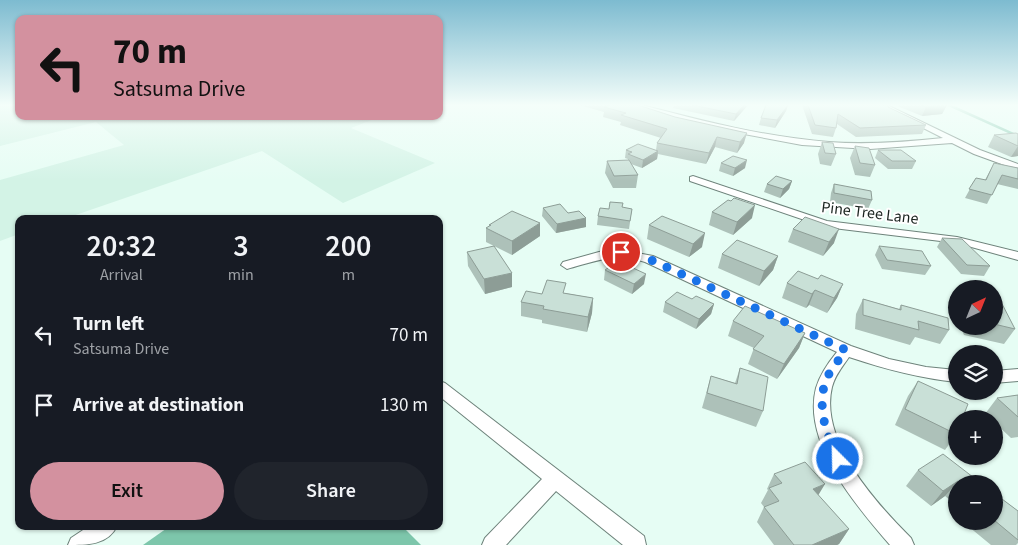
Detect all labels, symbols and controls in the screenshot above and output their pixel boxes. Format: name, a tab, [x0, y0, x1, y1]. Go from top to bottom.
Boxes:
text: 70 m	[113, 27, 187, 77]
icon: left	[30, 35, 95, 100]
text: Satsuma Drive	[113, 73, 245, 105]
street label: Pine Tree Lane	[820, 196, 920, 230]
text: 20:32	[87, 225, 156, 268]
text: 3	[233, 225, 249, 268]
text: 200	[325, 225, 371, 268]
pin	[600, 231, 642, 273]
icon: arrive	[607, 238, 635, 266]
text: Arrival	[100, 264, 143, 286]
text: min	[228, 264, 254, 286]
text: m	[342, 264, 355, 286]
north arrow	[948, 280, 1002, 335]
map controls	[948, 280, 1003, 530]
text: Turn left	[73, 311, 144, 338]
icon: left	[30, 321, 58, 349]
text: 70 m	[390, 322, 428, 349]
text: Satsuma Drive	[73, 338, 169, 360]
button: layers	[948, 345, 1003, 400]
icon: arrive	[30, 391, 58, 419]
text: Arrive at destination	[73, 392, 244, 419]
text: 130 m	[380, 392, 428, 419]
button: +	[948, 410, 1003, 465]
position arrow	[811, 432, 863, 484]
button: Exit	[30, 462, 224, 520]
button: Share	[234, 462, 428, 520]
button: −	[948, 475, 1003, 530]

